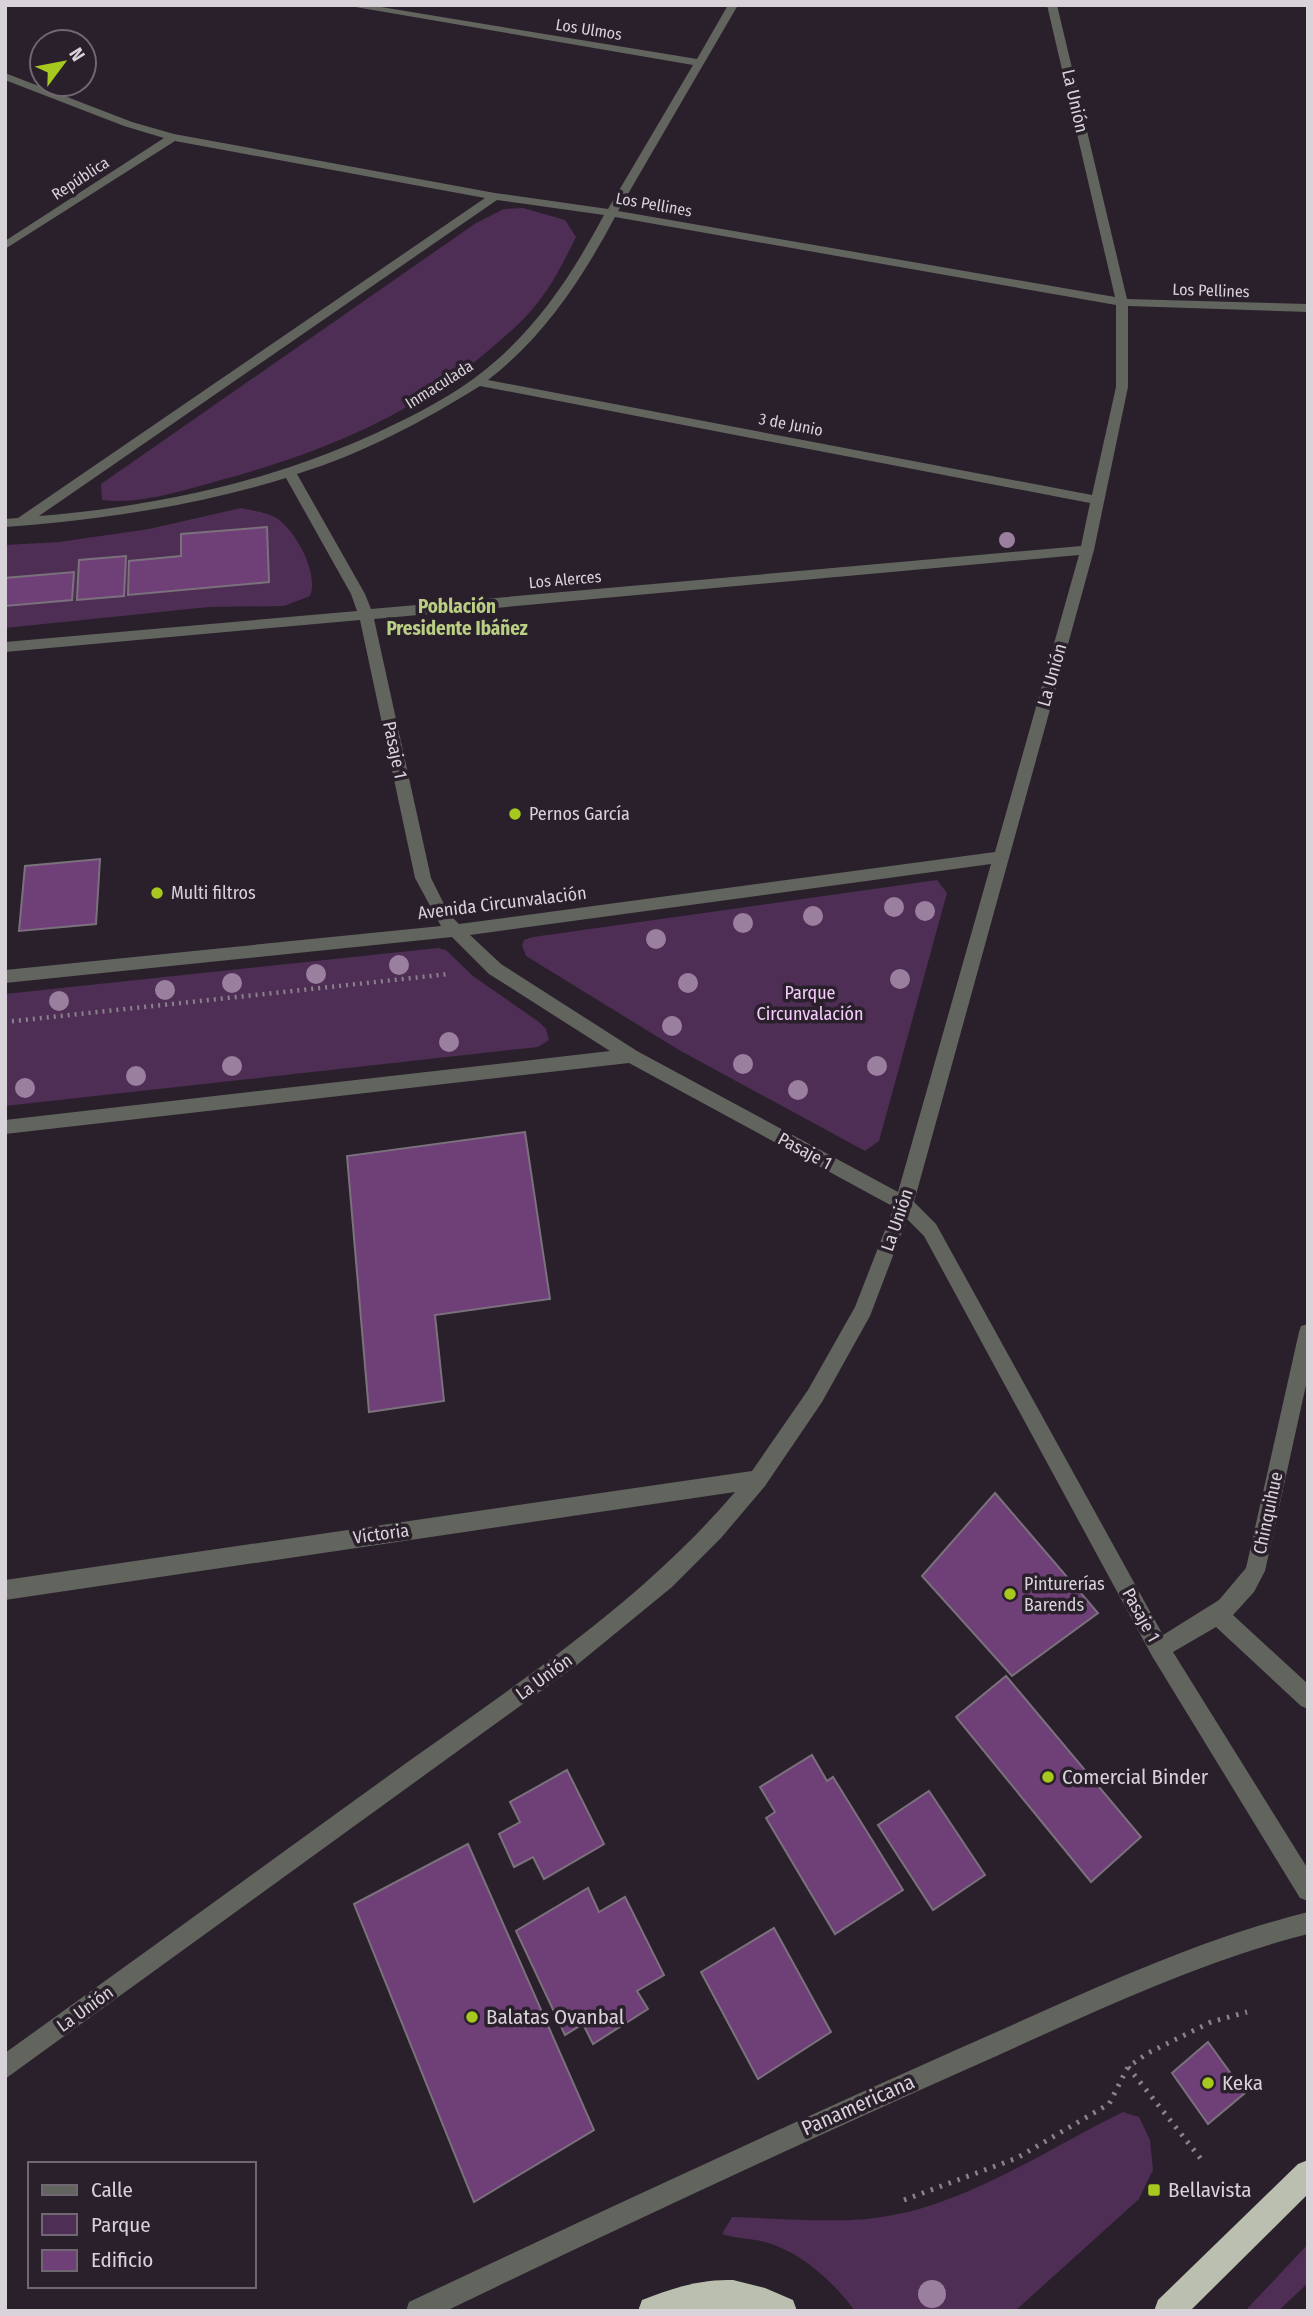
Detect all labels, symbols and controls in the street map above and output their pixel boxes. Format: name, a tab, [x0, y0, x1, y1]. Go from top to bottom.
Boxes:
street label: Los Ulmos	[554, 15, 624, 44]
north arrow	[28, 28, 98, 98]
text: N	[64, 43, 90, 65]
street label: La Unión	[1057, 67, 1093, 135]
street label: República	[48, 153, 113, 204]
street label: Los Pellines	[614, 188, 694, 221]
street label: Los Pellines	[1172, 280, 1250, 301]
street label: Inmaculada	[402, 356, 477, 413]
street label: 3 de Junio	[757, 409, 825, 440]
street label: Los Alerces	[528, 567, 602, 592]
district label: Población Presidente Ibáñez	[386, 595, 528, 640]
street label: La Unión	[1033, 641, 1071, 709]
street label: Pasaje 1	[378, 719, 412, 781]
place label: Pernos García	[529, 803, 630, 825]
marker: Pernos García	[507, 806, 523, 822]
place label: Multi filtros	[171, 882, 256, 904]
street label: Avenida Circunvalación	[416, 882, 588, 924]
marker: Multi filtros	[149, 885, 165, 901]
park label: Parque Circunvalación	[757, 982, 863, 1025]
street label: Pasaje 1	[774, 1128, 836, 1174]
street label: La Unión	[876, 1186, 918, 1254]
street label: Chinquihue	[1249, 1470, 1287, 1556]
street label: Victoria	[352, 1519, 410, 1549]
place label: Pinturerías Barends	[1024, 1573, 1105, 1616]
street label: Pasaje 1	[1117, 1584, 1165, 1646]
marker: Pinturerías Barends	[1002, 1586, 1018, 1602]
street label: La Unión	[511, 1649, 577, 1705]
place label: Comercial Binder	[1062, 1764, 1209, 1790]
marker: Comercial Binder	[1040, 1769, 1056, 1785]
street label: La Unión	[52, 1981, 118, 2037]
place label: Balatas Ovanbal	[486, 2004, 625, 2030]
marker: Balatas Ovanbal	[464, 2009, 480, 2025]
street label: Panamericana	[797, 2068, 919, 2142]
place label: Keka	[1222, 2070, 1263, 2096]
marker: Keka	[1200, 2075, 1216, 2091]
legend	[28, 2162, 256, 2288]
text: Calle	[91, 2177, 133, 2203]
place label: Bellavista	[1168, 2177, 1251, 2203]
marker: Bellavista	[1146, 2182, 1162, 2198]
text: Parque	[91, 2212, 151, 2238]
text: Edificio	[91, 2247, 153, 2273]

